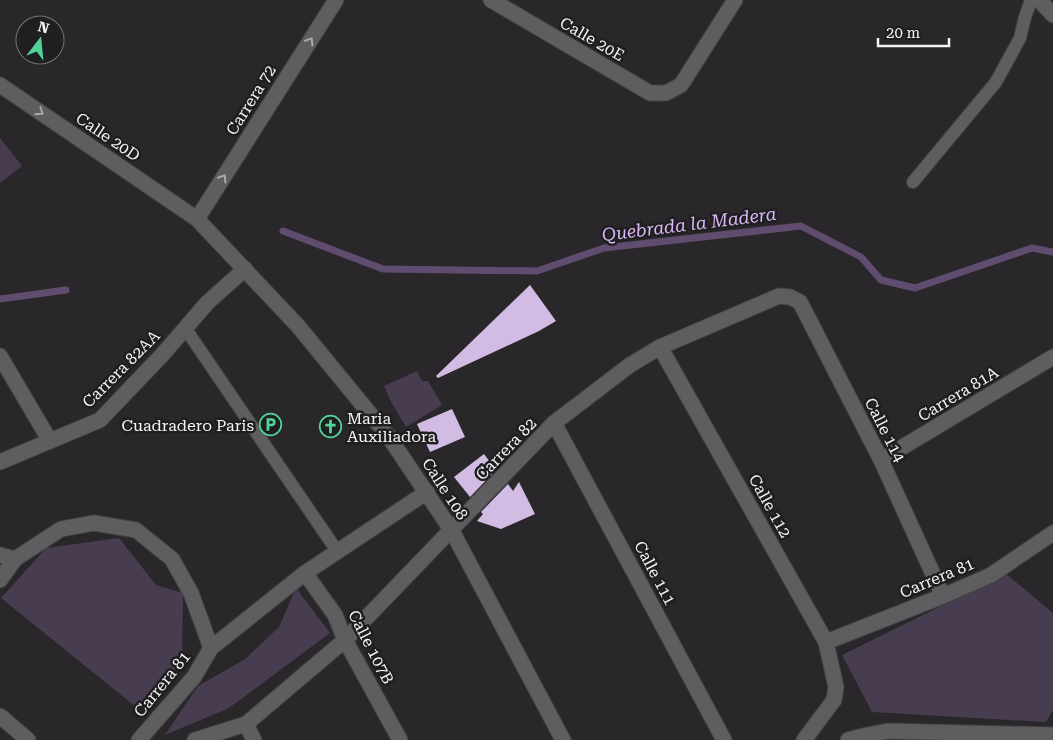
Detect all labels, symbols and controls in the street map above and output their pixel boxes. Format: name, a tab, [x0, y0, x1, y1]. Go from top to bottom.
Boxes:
street label: Calle 20E	[556, 13, 628, 65]
north arrow	[15, 15, 65, 65]
scale bar	[878, 15, 949, 47]
text: N	[36, 18, 51, 37]
text: 20 m	[886, 24, 921, 42]
one-way arrow	[303, 37, 313, 46]
street label: Carrera 72	[222, 61, 280, 139]
one-way arrow	[34, 106, 44, 115]
street label: Calle 20D	[72, 109, 144, 165]
one-way arrow	[217, 174, 226, 184]
water label: Quebrada la Madera	[601, 203, 778, 245]
street label: Carrera 82AA	[78, 326, 164, 412]
street label: Carrera 81A	[914, 362, 1002, 425]
street label: Calle 114	[861, 395, 909, 465]
place label: Maria Auxiliadora	[347, 409, 437, 446]
parking icon: Cuadradero Paris	[258, 413, 282, 437]
street label: Carrera 82	[472, 414, 540, 484]
church icon: Maria Auxiliadora	[319, 415, 343, 439]
place label: Cuadradero Paris	[122, 416, 254, 435]
street label: Calle 108	[418, 455, 472, 523]
street label: Calle 112	[745, 471, 795, 541]
street label: Calle 111	[630, 538, 680, 608]
street label: Carrera 81	[897, 554, 977, 602]
street label: Calle 107B	[344, 607, 398, 687]
street label: Carrera 81	[130, 647, 194, 721]

